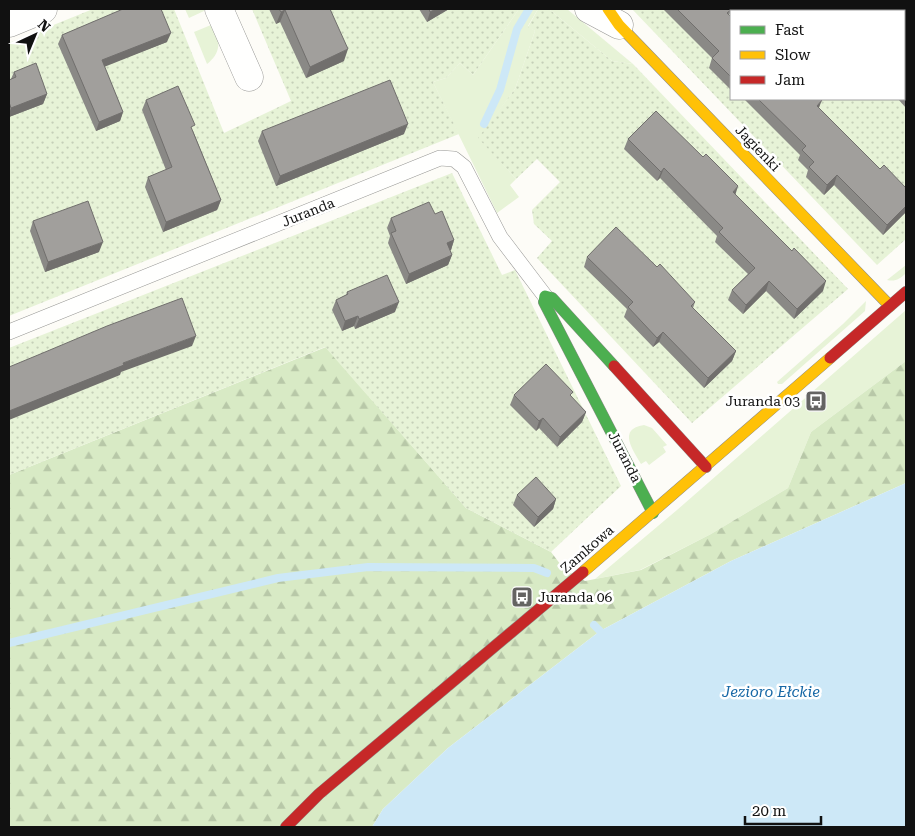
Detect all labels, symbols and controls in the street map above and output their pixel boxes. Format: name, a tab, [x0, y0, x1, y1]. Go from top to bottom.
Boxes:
north arrow	[10, 10, 60, 60]
legend	[730, 10, 905, 100]
text: N	[35, 16, 54, 35]
text: Fast	[775, 21, 805, 39]
text: Slow	[775, 46, 811, 64]
text: Jam	[775, 71, 805, 89]
street label: Jagienki	[732, 122, 784, 175]
street label: Juranda	[279, 194, 337, 230]
bus stop icon: Juranda 03	[804, 389, 828, 413]
place label: Juranda 03	[726, 393, 800, 409]
street label: Juranda	[605, 429, 645, 486]
street label: Zamkowa	[557, 521, 617, 576]
bus stop icon: Juranda 06	[510, 585, 534, 609]
place label: Juranda 06	[538, 589, 613, 605]
water label: Jezioro Ełckie	[721, 683, 820, 701]
scale bar	[745, 794, 821, 826]
text: 20 m	[752, 802, 787, 820]

